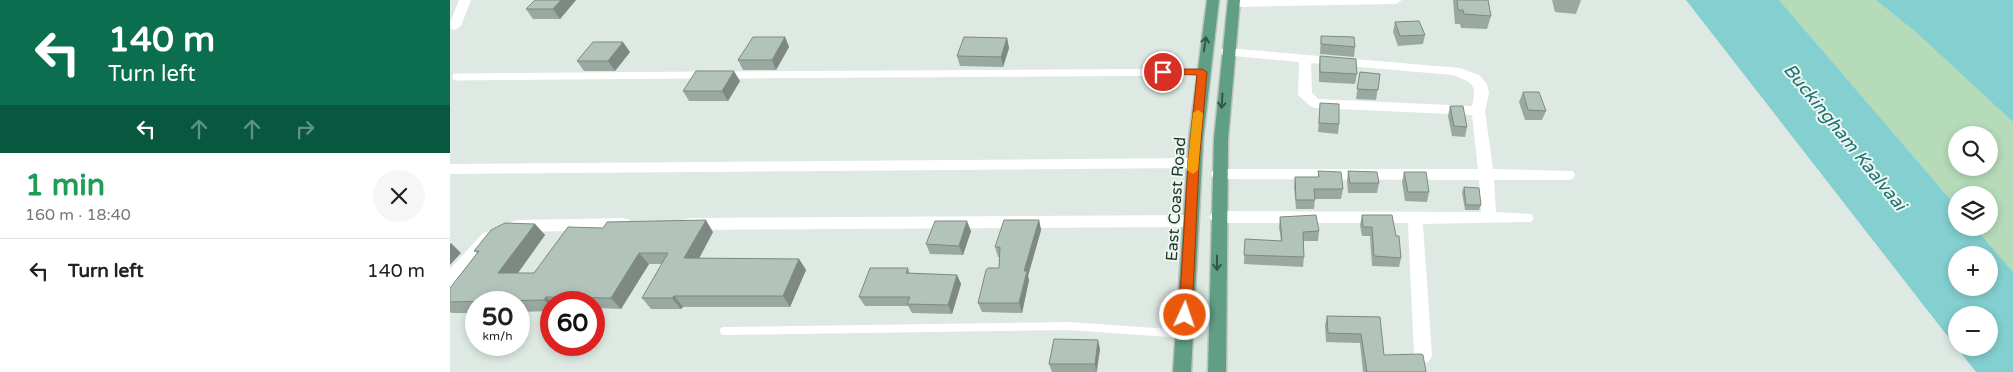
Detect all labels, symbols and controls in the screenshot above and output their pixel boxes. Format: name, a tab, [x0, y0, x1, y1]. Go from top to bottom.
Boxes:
text: 140 m	[108, 19, 215, 61]
icon: left	[25, 20, 90, 85]
one-way arrow	[1201, 37, 1211, 53]
pin	[1142, 51, 1184, 93]
icon: arrive	[1149, 58, 1177, 86]
water label: Buckingham Kaalvaai	[1779, 59, 1913, 217]
text: Turn left	[108, 61, 196, 87]
one-way arrow	[1218, 92, 1227, 108]
icon: left	[132, 115, 160, 143]
icon: ahead	[185, 115, 213, 143]
icon: ahead	[238, 115, 266, 143]
icon: right	[291, 115, 319, 143]
map controls	[1948, 126, 1998, 356]
button: search	[1948, 126, 1998, 176]
street label: East Coast Road	[1162, 136, 1190, 262]
text: 1 min	[25, 167, 105, 204]
button: close	[373, 170, 425, 222]
button: layers	[1948, 186, 1998, 236]
text: 160 m · 18:40	[25, 205, 131, 225]
button: +	[1948, 246, 1998, 296]
one-way arrow	[1212, 254, 1222, 271]
icon: left	[25, 257, 53, 285]
text: Turn left	[68, 260, 144, 282]
text: 140 m	[367, 260, 425, 282]
position arrow	[1158, 288, 1210, 340]
speed limit sign: 60	[540, 291, 605, 356]
text: 50	[482, 302, 513, 332]
button: −	[1948, 306, 1998, 356]
text: km/h	[482, 329, 513, 343]

